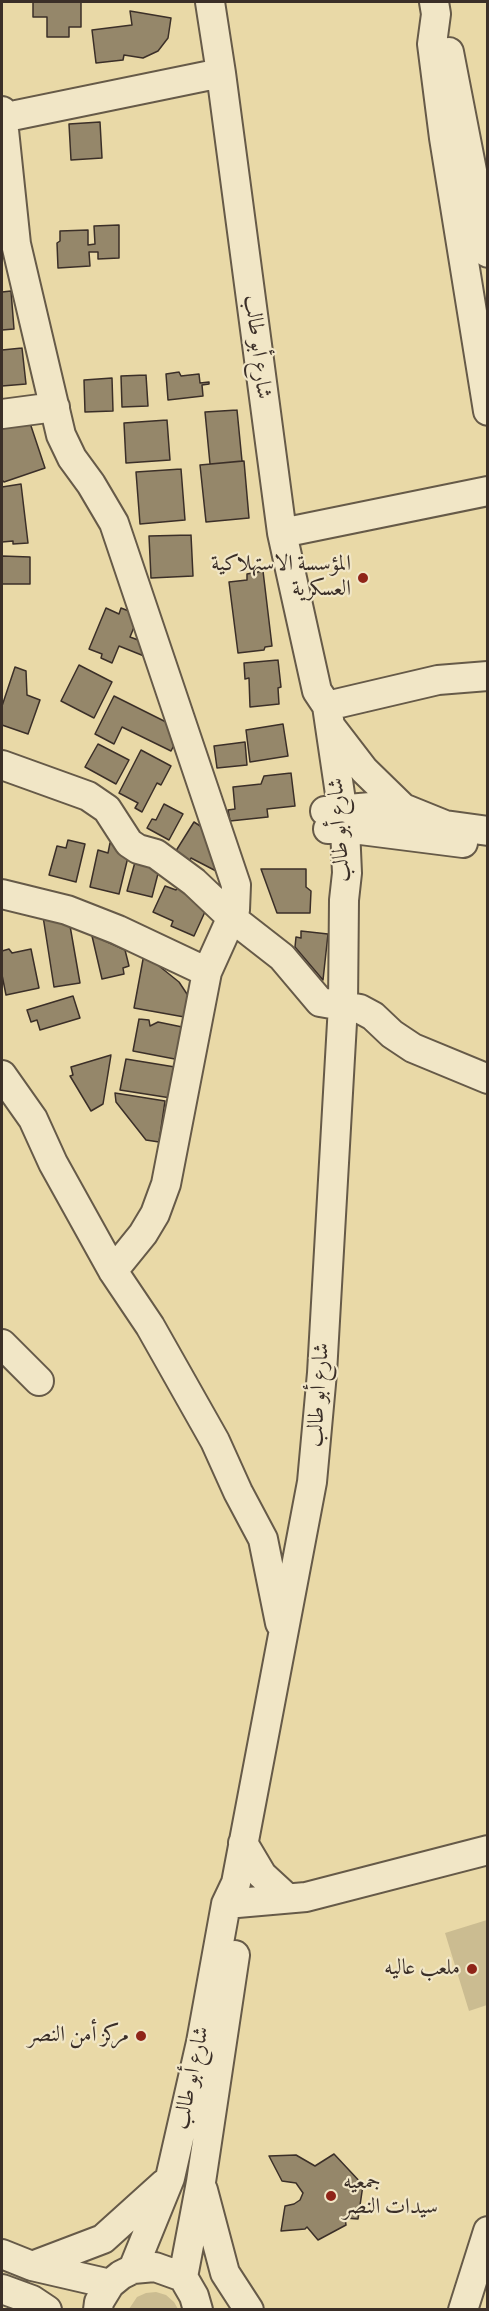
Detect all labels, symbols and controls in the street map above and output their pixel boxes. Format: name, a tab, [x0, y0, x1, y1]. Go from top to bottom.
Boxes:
street label: شارع أبو طالب	[238, 293, 276, 401]
place label: المؤسسة الاستهلاكية العسكرية	[211, 552, 351, 604]
marker: المؤسسة الاستهلاكية العسكرية	[356, 571, 370, 585]
street label: شارع أبو طالب	[323, 777, 357, 883]
street label: شارع أبو طالب	[302, 1342, 336, 1448]
place label: ملعب عاليه	[384, 1956, 460, 1982]
marker: ملعب عاليه	[465, 1962, 479, 1976]
place label: مركز أمن النصر	[28, 2023, 129, 2049]
street label: شارع أبو طالب	[168, 2024, 216, 2132]
marker: مركز أمن النصر	[134, 2029, 148, 2043]
place label: جمعيه سيدات النصر	[343, 2170, 438, 2222]
marker: جمعيه سيدات النصر	[324, 2189, 338, 2203]

